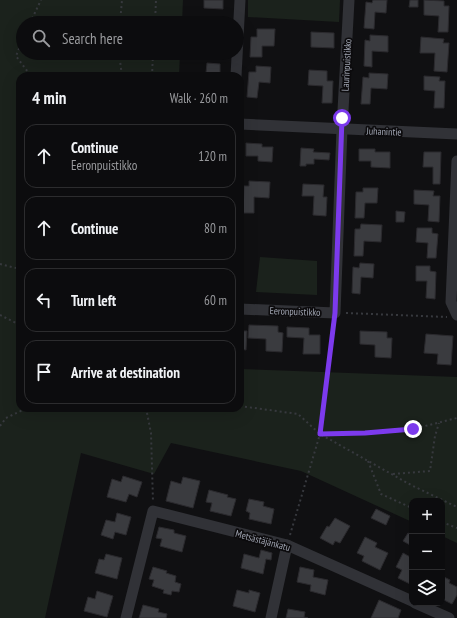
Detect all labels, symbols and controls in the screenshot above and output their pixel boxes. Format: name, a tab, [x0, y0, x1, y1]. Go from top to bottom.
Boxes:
search box	[16, 16, 244, 60]
icon: search	[30, 27, 52, 49]
text: Search here	[62, 29, 123, 48]
street label: Laurinpuistikko	[339, 38, 354, 92]
text: 4 min	[32, 87, 66, 109]
text: Walk · 260 m	[170, 90, 228, 107]
route start	[333, 109, 351, 127]
street label: Juhanintie	[365, 124, 402, 139]
text: Continue	[71, 138, 118, 157]
icon: ahead	[33, 145, 55, 167]
text: 120 m	[198, 148, 227, 165]
text: Eeronpuistikko	[71, 157, 137, 174]
icon: ahead	[33, 217, 55, 239]
text: Continue	[71, 219, 118, 238]
text: 80 m	[204, 220, 227, 237]
icon: left	[33, 289, 55, 311]
text: Turn left	[71, 291, 116, 310]
text: 60 m	[204, 292, 227, 309]
street label: Eeronpuistikko	[269, 304, 321, 319]
icon: arrive	[33, 361, 55, 383]
text: Arrive at destination	[71, 363, 180, 382]
route end	[404, 420, 422, 438]
map controls	[409, 498, 445, 606]
button: +	[409, 498, 445, 534]
street label: Metsästäjänkatu	[234, 527, 292, 554]
button: −	[409, 534, 445, 570]
button: layers	[409, 570, 445, 606]

